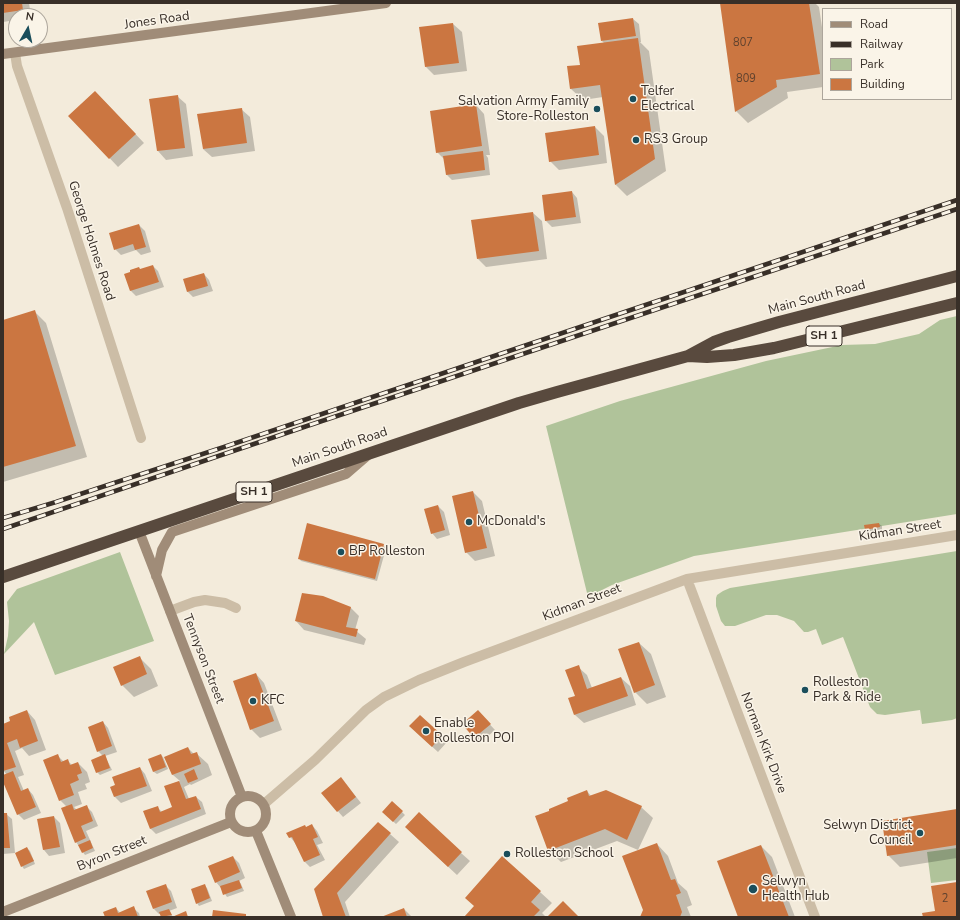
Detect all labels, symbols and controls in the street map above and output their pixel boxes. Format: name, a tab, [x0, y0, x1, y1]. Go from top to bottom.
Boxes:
north arrow	[8, 8, 48, 48]
legend	[822, 8, 952, 100]
text: N	[25, 9, 35, 25]
street label: Jones Road	[123, 9, 191, 33]
text: Road	[860, 16, 888, 32]
house number: 807	[733, 36, 753, 50]
text: Railway	[860, 36, 903, 52]
text: Park	[860, 56, 884, 72]
house number: 809	[736, 72, 756, 86]
text: Building	[860, 76, 905, 92]
place label: Telfer Electrical	[641, 84, 694, 115]
place label: Salvation Army Family Store-Rolleston	[458, 94, 589, 125]
marker: Telfer Electrical	[628, 94, 638, 104]
marker: Salvation Army Family Store-Rolleston	[592, 104, 602, 114]
place label: RS3 Group	[644, 132, 708, 148]
marker: RS3 Group	[631, 135, 641, 145]
street label: George Holmes Road	[64, 179, 118, 303]
street label: Main South Road	[767, 278, 867, 318]
road number: SH 1	[806, 326, 842, 346]
street label: Main South Road	[290, 424, 390, 472]
road number: SH 1	[236, 482, 272, 502]
place label: McDonald's	[477, 514, 546, 530]
marker: McDonald's	[464, 517, 474, 527]
street label: Kidman Street	[858, 517, 942, 545]
place label: BP Rolleston	[349, 544, 425, 560]
marker: BP Rolleston	[336, 547, 346, 557]
street label: Kidman Street	[540, 581, 624, 625]
street label: Tennyson Street	[179, 612, 227, 706]
place label: Rolleston Park & Ride	[813, 675, 881, 706]
marker: Rolleston Park & Ride	[800, 685, 810, 695]
street label: Norman Kirk Drive	[737, 690, 789, 796]
place label: KFC	[261, 693, 285, 709]
marker: KFC	[248, 696, 258, 706]
place label: Enable Rolleston POI	[434, 716, 514, 747]
marker: Enable Rolleston POI	[421, 726, 431, 736]
place label: Selwyn District Council	[823, 818, 912, 849]
marker: Selwyn District Council	[915, 828, 925, 838]
street label: Byron Street	[75, 833, 149, 875]
place label: Rolleston School	[515, 846, 614, 862]
marker: Rolleston School	[502, 849, 512, 859]
place label: Selwyn Health Hub	[762, 874, 829, 905]
marker: Selwyn Health Hub	[747, 883, 759, 895]
house number: 2	[942, 892, 948, 906]

